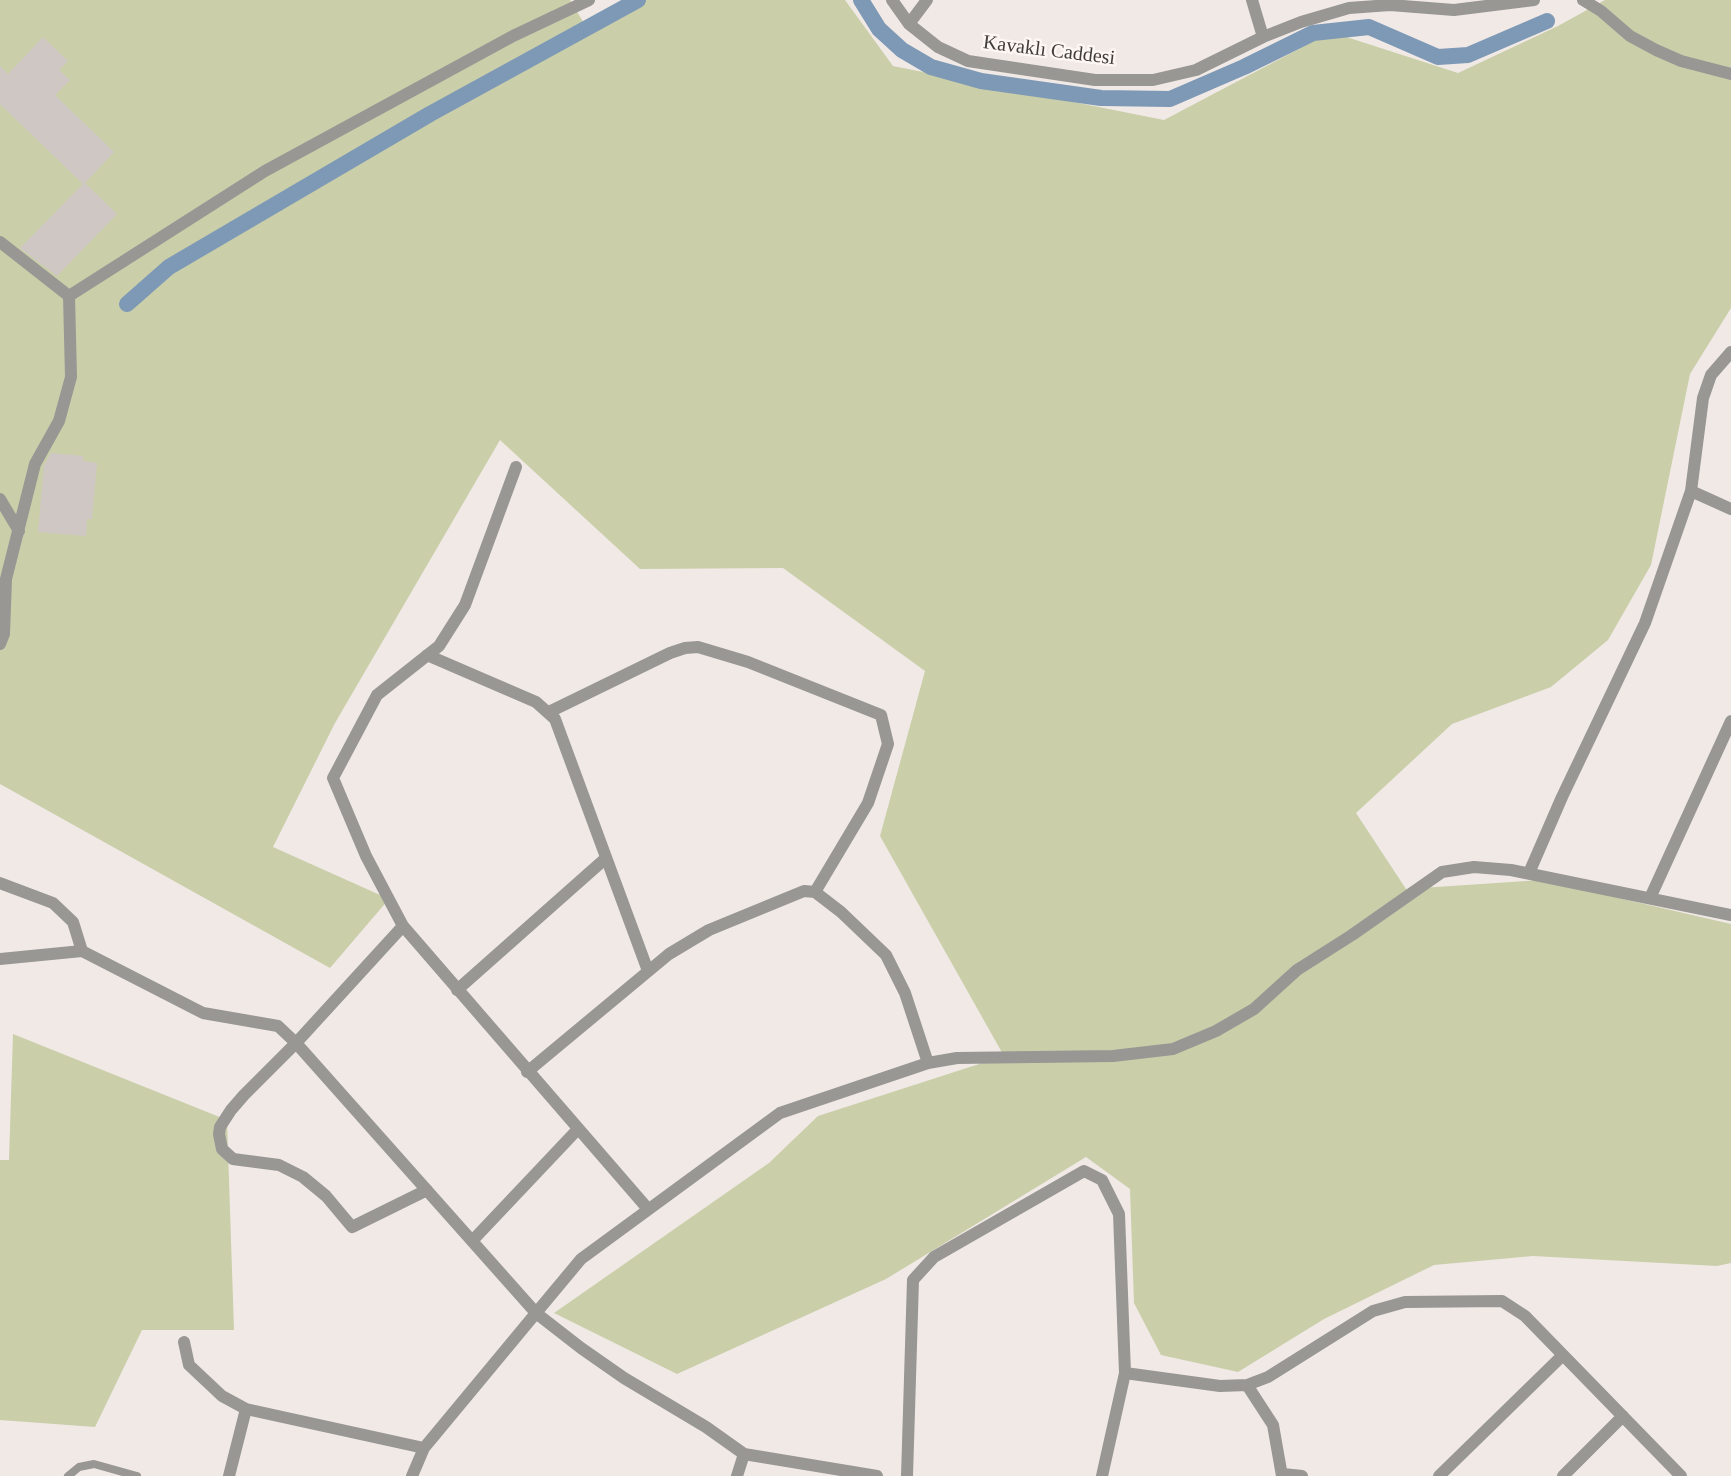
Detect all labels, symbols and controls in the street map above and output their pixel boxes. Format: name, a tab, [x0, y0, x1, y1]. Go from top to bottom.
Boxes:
street label: Kavaklı Caddesi	[982, 31, 1116, 71]

